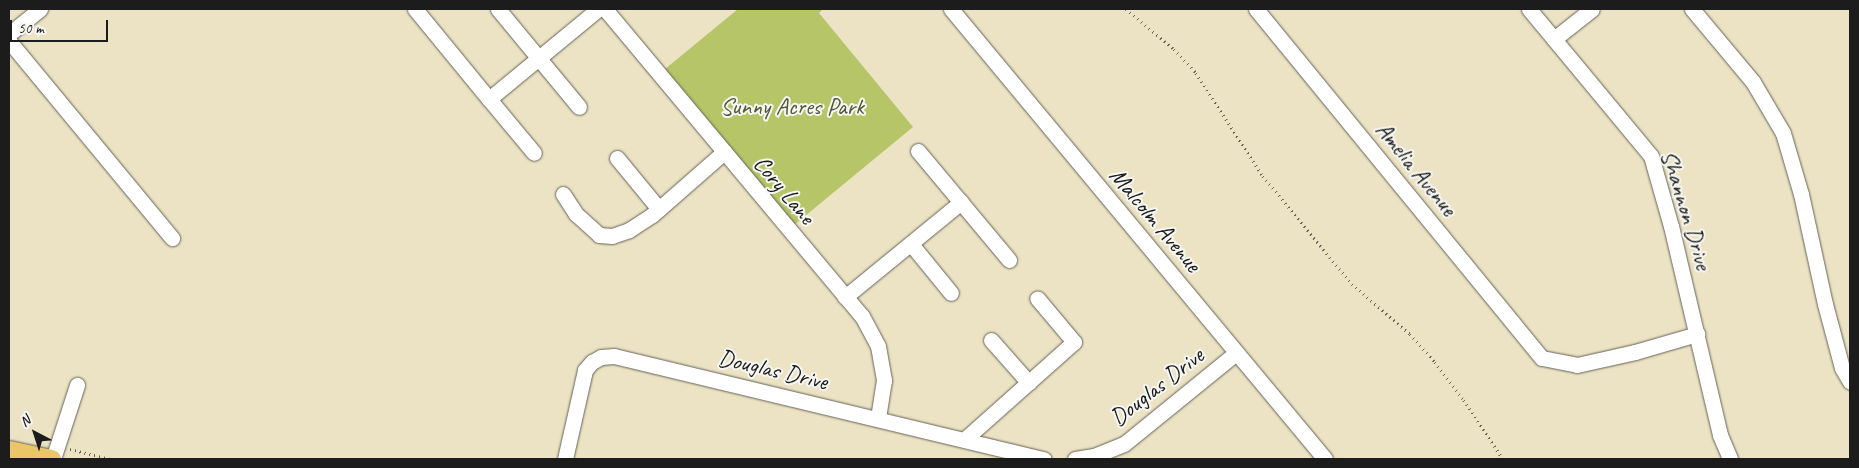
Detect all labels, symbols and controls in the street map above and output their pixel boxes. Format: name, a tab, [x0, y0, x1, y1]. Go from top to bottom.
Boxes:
scale bar	[12, 10, 110, 42]
text: 50 m	[18, 19, 44, 38]
park label: Sunny Acres Park	[720, 93, 864, 121]
street label: Amelia Avenue	[1369, 116, 1463, 222]
street label: Shannon Drive	[1654, 147, 1718, 273]
street label: Cory Lane	[747, 149, 821, 231]
street label: Malcolm Avenue	[1103, 162, 1207, 278]
street label: Douglas Drive	[1104, 341, 1210, 433]
street label: Douglas Drive	[716, 343, 830, 397]
north arrow	[10, 408, 60, 458]
text: N	[16, 412, 34, 430]

